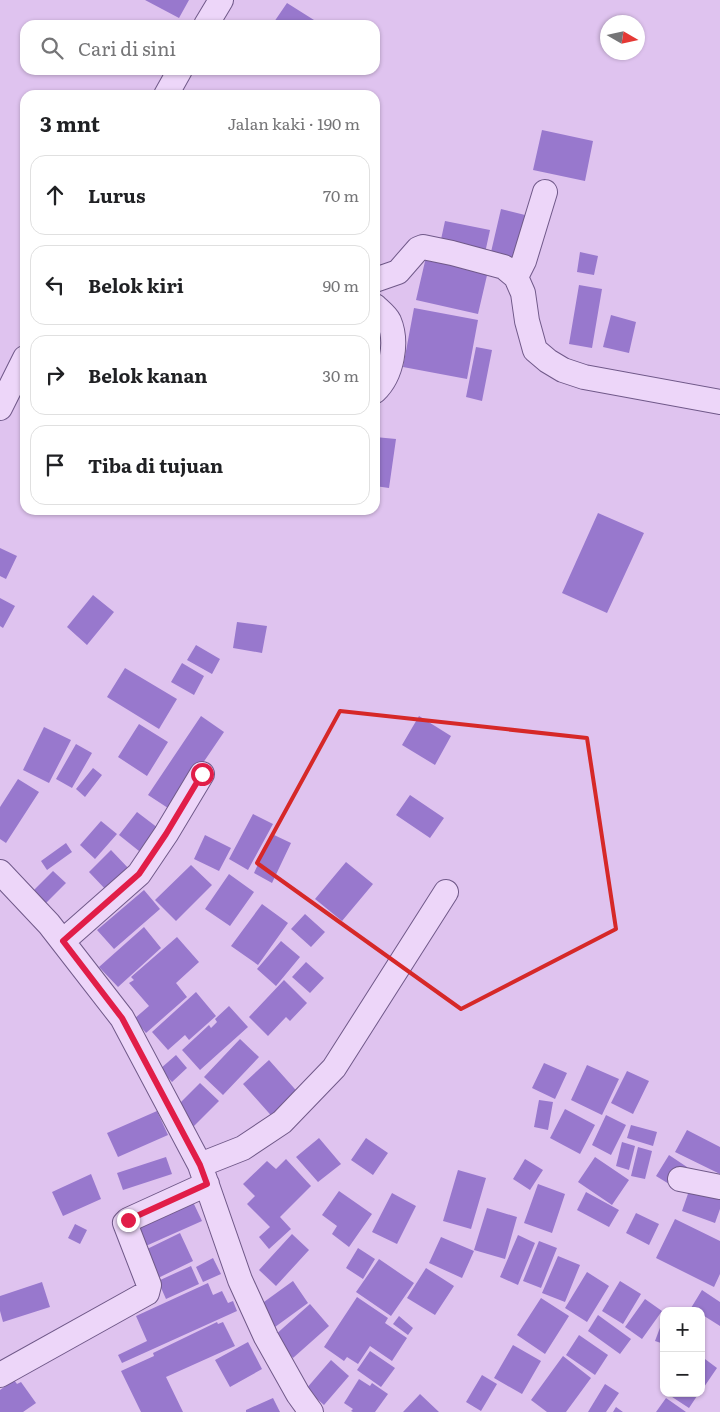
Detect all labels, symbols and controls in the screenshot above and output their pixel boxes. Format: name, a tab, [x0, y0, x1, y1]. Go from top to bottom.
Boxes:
north arrow	[600, 15, 645, 60]
search box	[20, 20, 380, 75]
icon: search	[38, 34, 66, 62]
text: Cari di sini	[78, 34, 176, 62]
text: 3 mnt	[40, 107, 100, 138]
text: Jalan kaki · 190 m	[227, 111, 360, 135]
icon: ahead	[41, 181, 69, 209]
text: Lurus	[88, 181, 145, 209]
text: 70 m	[323, 183, 359, 207]
icon: left	[41, 271, 69, 299]
text: Belok kiri	[88, 271, 184, 299]
text: 90 m	[323, 273, 359, 297]
icon: right	[41, 361, 69, 389]
text: Belok kanan	[88, 361, 207, 389]
text: 30 m	[322, 363, 359, 387]
icon: arrive	[41, 451, 69, 479]
text: Tiba di tujuan	[88, 451, 223, 479]
route start	[191, 763, 214, 786]
route end	[117, 1209, 140, 1232]
map controls	[660, 1307, 705, 1397]
button: +	[660, 1307, 705, 1352]
button: −	[660, 1352, 705, 1397]

